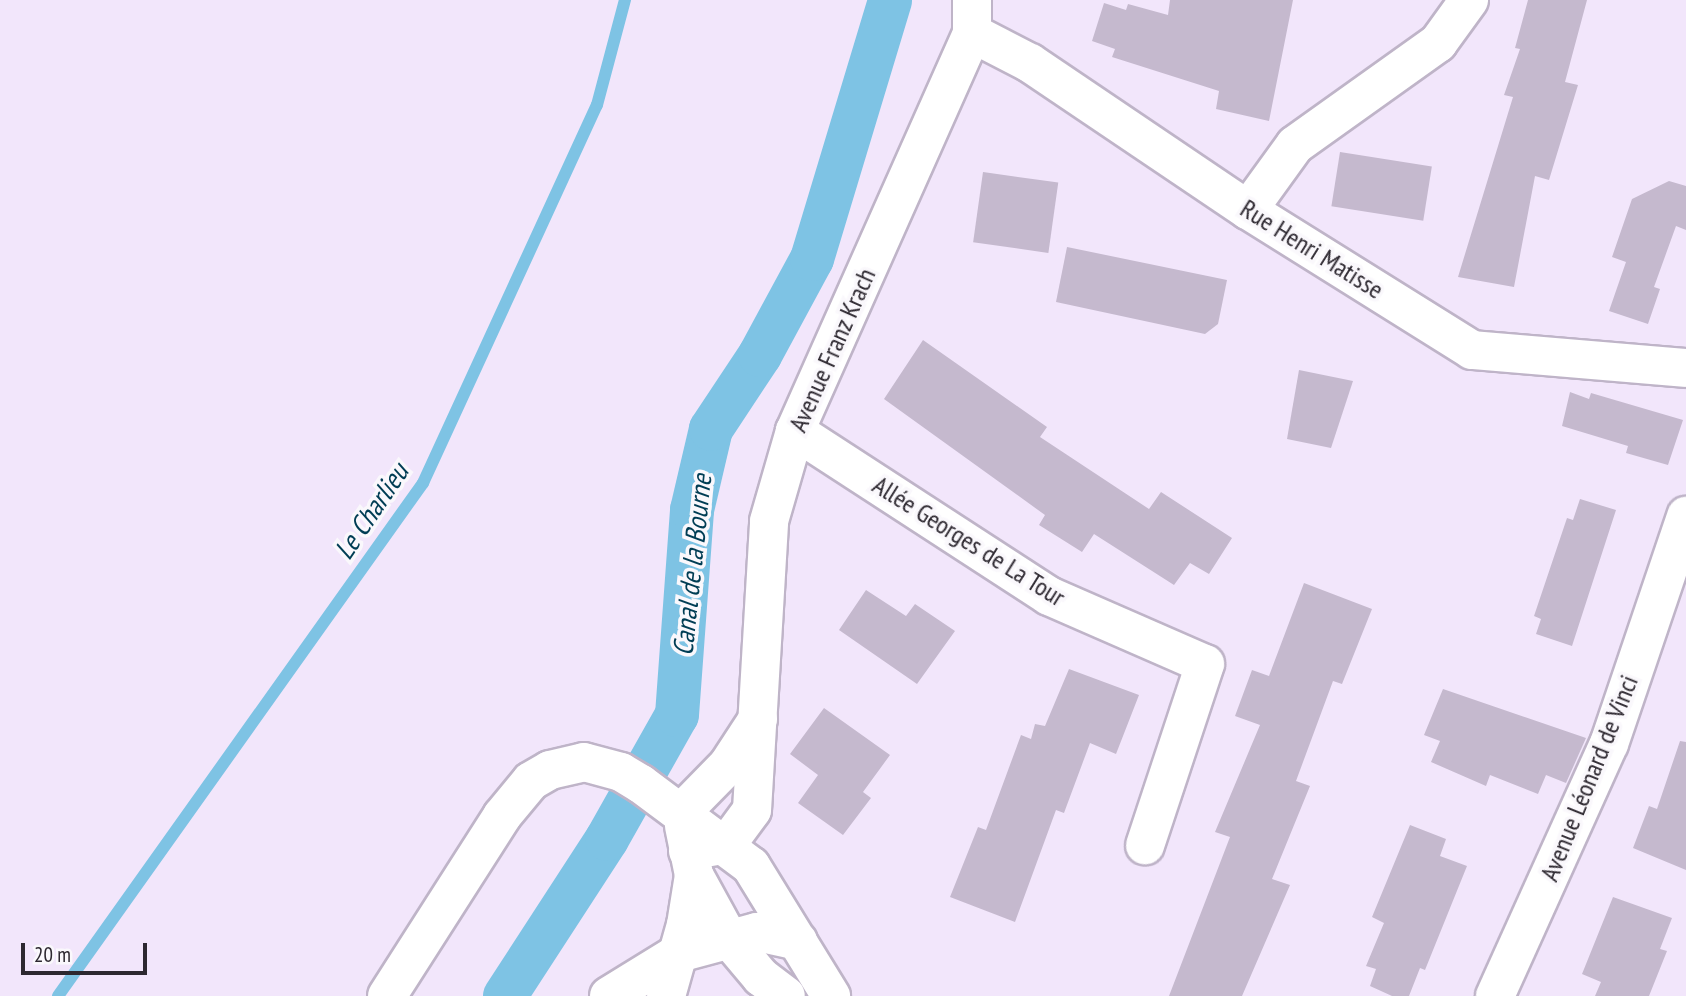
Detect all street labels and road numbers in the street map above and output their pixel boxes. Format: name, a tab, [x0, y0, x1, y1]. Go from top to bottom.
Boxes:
street label: Rue Henri Matisse	[1235, 193, 1389, 305]
street label: Avenue Franz Krach	[782, 263, 882, 437]
street label: Allée Georges de La Tour	[867, 469, 1071, 613]
street label: Avenue Léonard de Vinci	[1533, 670, 1645, 886]

